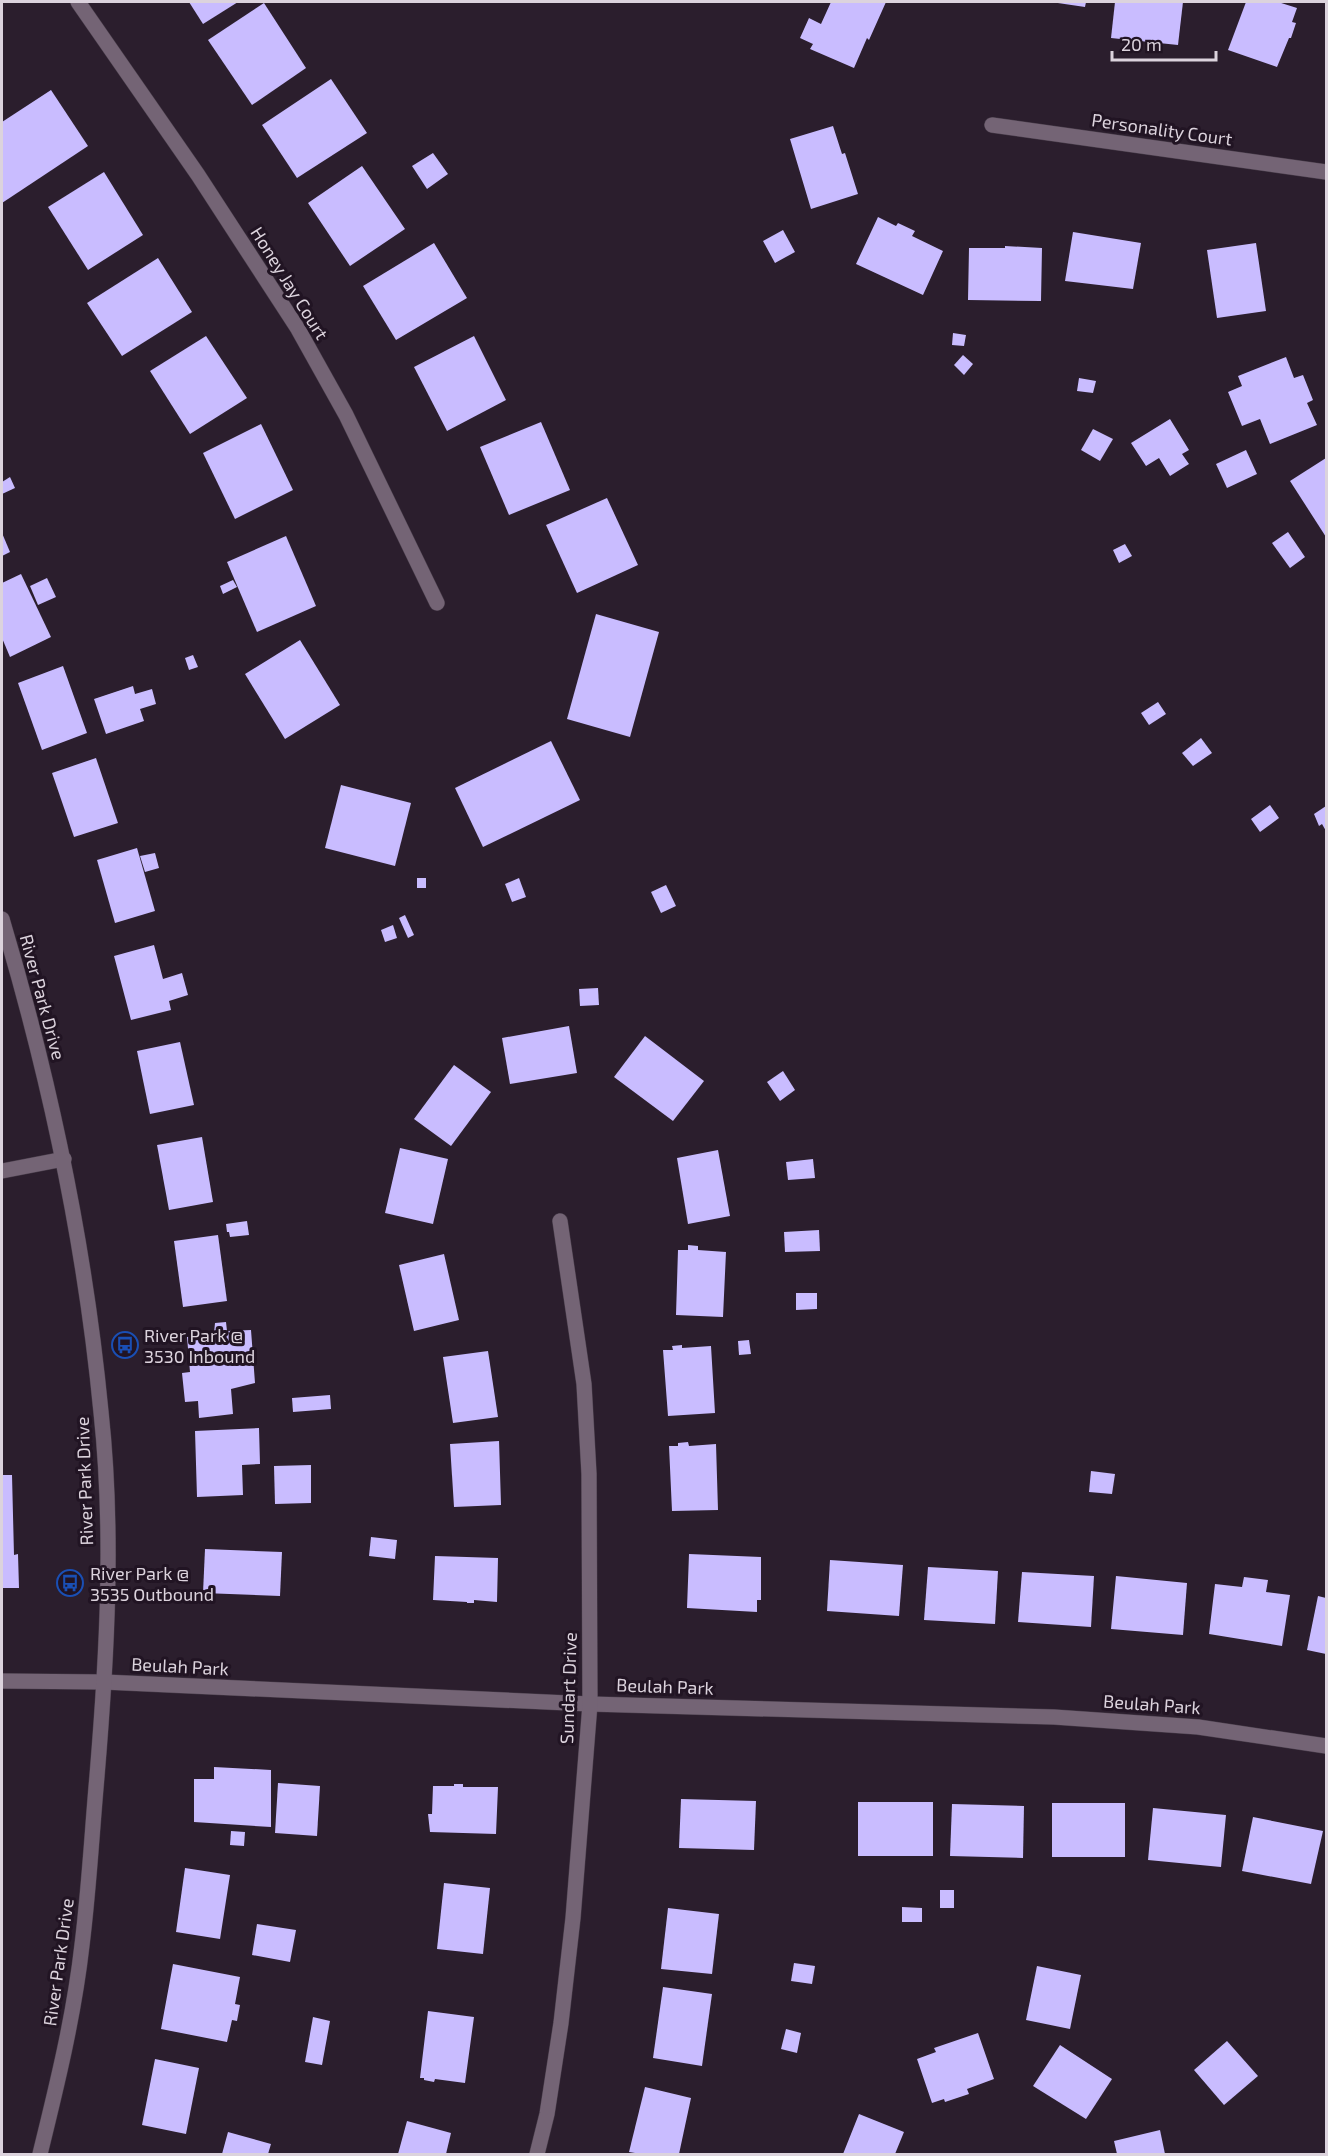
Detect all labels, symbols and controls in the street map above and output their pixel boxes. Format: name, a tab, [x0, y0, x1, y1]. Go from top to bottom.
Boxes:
scale bar	[1112, 24, 1216, 62]
text: 20 m	[1121, 33, 1162, 55]
street label: Personality Court	[1090, 108, 1234, 150]
street label: Honey Jay Court	[246, 222, 334, 344]
street label: River Park Drive	[16, 932, 70, 1062]
place label: River Park @ 3530 Inbound	[144, 1324, 255, 1367]
bus stop icon: River Park @ 3530 Inbound	[110, 1330, 140, 1360]
street label: River Park Drive	[71, 1416, 97, 1546]
place label: River Park @ 3535 Outbound	[90, 1562, 214, 1605]
bus stop icon: River Park @ 3535 Outbound	[55, 1568, 85, 1598]
street label: Sundart Drive	[555, 1632, 581, 1744]
street label: Beulah Park	[131, 1652, 229, 1680]
street label: Beulah Park	[616, 1673, 714, 1699]
street label: Beulah Park	[1103, 1690, 1201, 1718]
street label: River Park Drive	[38, 1897, 78, 2027]

